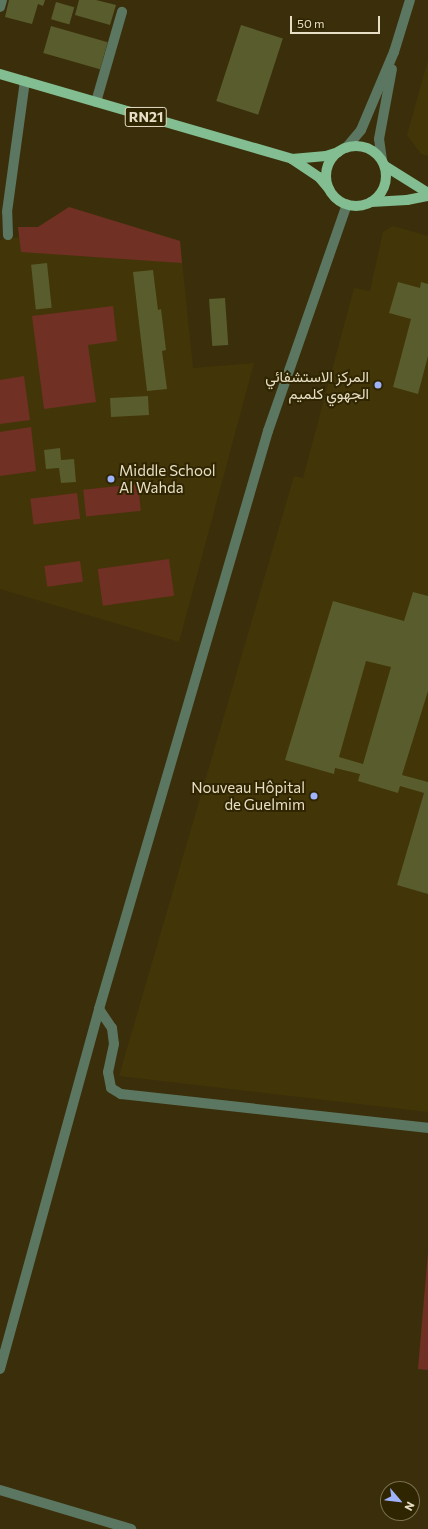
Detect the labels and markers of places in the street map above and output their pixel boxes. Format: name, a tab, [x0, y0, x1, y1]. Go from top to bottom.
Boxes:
place label: المركز الاستشفائي الجهوي كلميم	[265, 367, 369, 402]
marker: المركز الاستشفائي الجهوي كلميم	[372, 379, 384, 391]
place label: Middle School Al Wahda	[119, 461, 216, 496]
marker: Middle School Al Wahda	[106, 474, 116, 484]
place label: Nouveau Hôpital de Guelmim	[191, 778, 305, 813]
marker: Nouveau Hôpital de Guelmim	[308, 790, 320, 802]

